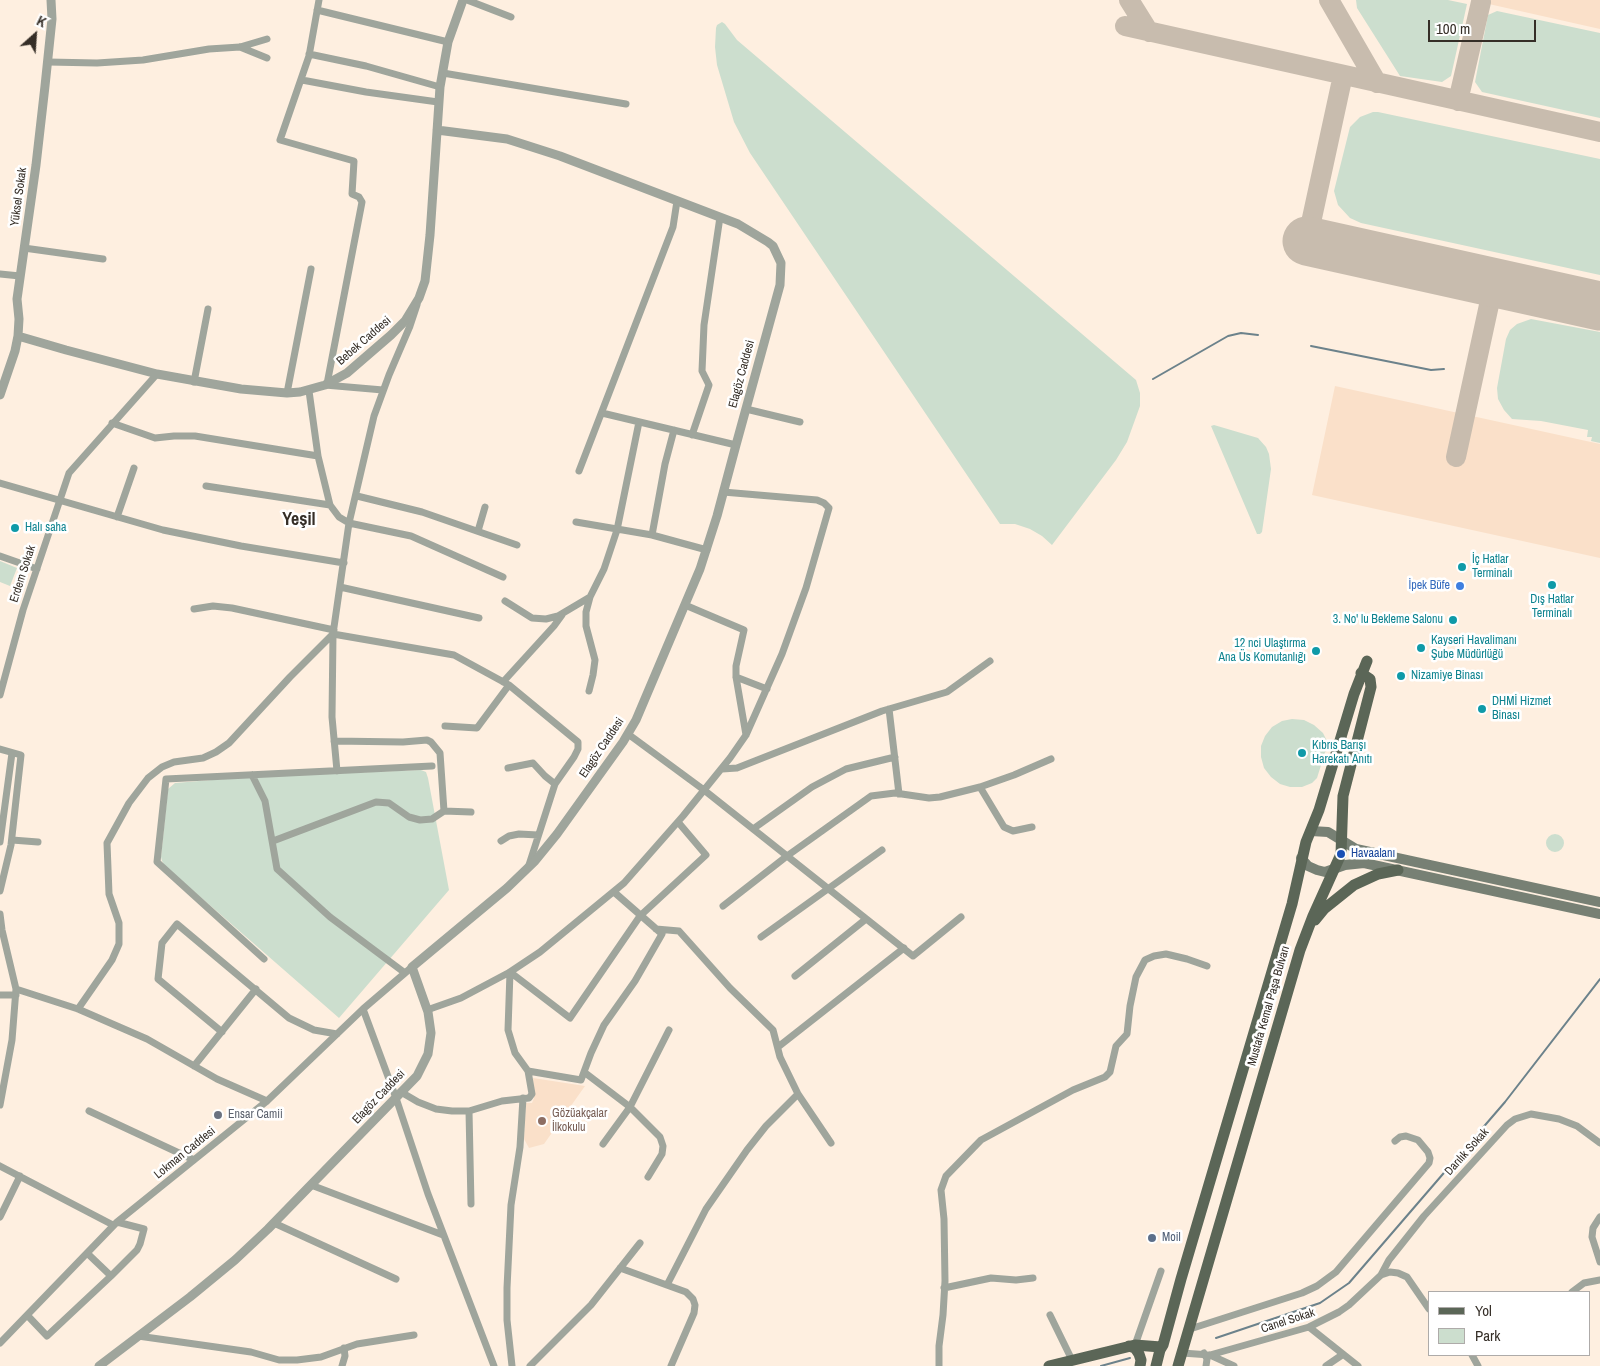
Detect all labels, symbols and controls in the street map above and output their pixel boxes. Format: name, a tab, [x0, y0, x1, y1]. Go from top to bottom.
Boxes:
north arrow	[10, 10, 60, 60]
scale bar	[1430, 10, 1538, 42]
text: K	[34, 12, 49, 31]
text: 100 m	[1436, 18, 1470, 39]
street label: Yüksel Sokak	[8, 167, 30, 227]
street label: Bebek Caddesi	[334, 313, 394, 369]
street label: Elagöz Caddesi	[726, 339, 758, 409]
district label: Yeşil	[282, 509, 316, 531]
place label: Halı saha	[25, 521, 67, 535]
marker: Halı saha	[9, 522, 21, 534]
street label: Erdem Sokak	[7, 544, 39, 604]
place label: İç Hatlar Terminalı	[1472, 553, 1512, 581]
marker: İç Hatlar Terminalı	[1456, 561, 1468, 573]
place label: İpek Büfe	[1408, 579, 1450, 593]
marker: Dış Hatlar Terminalı	[1546, 579, 1558, 591]
marker: İpek Büfe	[1454, 580, 1466, 592]
place label: Dış Hatlar Terminalı	[1530, 593, 1574, 621]
place label: 3. No' lu Bekleme Salonu	[1333, 613, 1443, 627]
marker: 3. No' lu Bekleme Salonu	[1447, 614, 1459, 626]
place label: Kayseri Havalimanı Şube Müdürlüğü	[1431, 634, 1517, 662]
place label: 12 nci Ulaştırma Ana Üs Komutanlığı	[1218, 637, 1306, 665]
marker: Kayseri Havalimanı Şube Müdürlüğü	[1415, 642, 1427, 654]
marker: 12 nci Ulaştırma Ana Üs Komutanlığı	[1310, 645, 1322, 657]
place label: Nizamiye Binası	[1411, 669, 1483, 683]
marker: Nizamiye Binası	[1395, 670, 1407, 682]
place label: DHMİ Hizmet Binası	[1492, 695, 1551, 723]
marker: DHMİ Hizmet Binası	[1476, 703, 1488, 715]
street label: Elagöz Caddesi	[577, 715, 627, 781]
place label: Kıbrıs Barışı Harekatı Anıtı	[1312, 739, 1372, 767]
marker: Kıbrıs Barışı Harekatı Anıtı	[1296, 747, 1308, 759]
place label: Havaalanı	[1351, 847, 1395, 861]
marker: Havaalanı	[1335, 848, 1347, 860]
street label: Mustafa Kemal Paşa Bulvarı	[1245, 944, 1293, 1068]
street label: Elagöz Caddesi	[350, 1067, 408, 1127]
place label: Gözüakçalar İlkokulu	[552, 1107, 607, 1135]
place label: Ensar Camii	[228, 1108, 283, 1122]
marker: Ensar Camii	[212, 1109, 224, 1121]
marker: Gözüakçalar İlkokulu	[536, 1115, 548, 1127]
street label: Lokman Caddesi	[152, 1124, 218, 1182]
street label: Darılık Sokak	[1442, 1125, 1492, 1179]
place label: Moil	[1162, 1231, 1181, 1245]
marker: Moil	[1146, 1232, 1158, 1244]
legend	[1428, 1291, 1590, 1356]
text: Yol	[1475, 1300, 1492, 1321]
street label: Canel Sokak	[1259, 1306, 1317, 1336]
text: Park	[1475, 1325, 1500, 1346]

